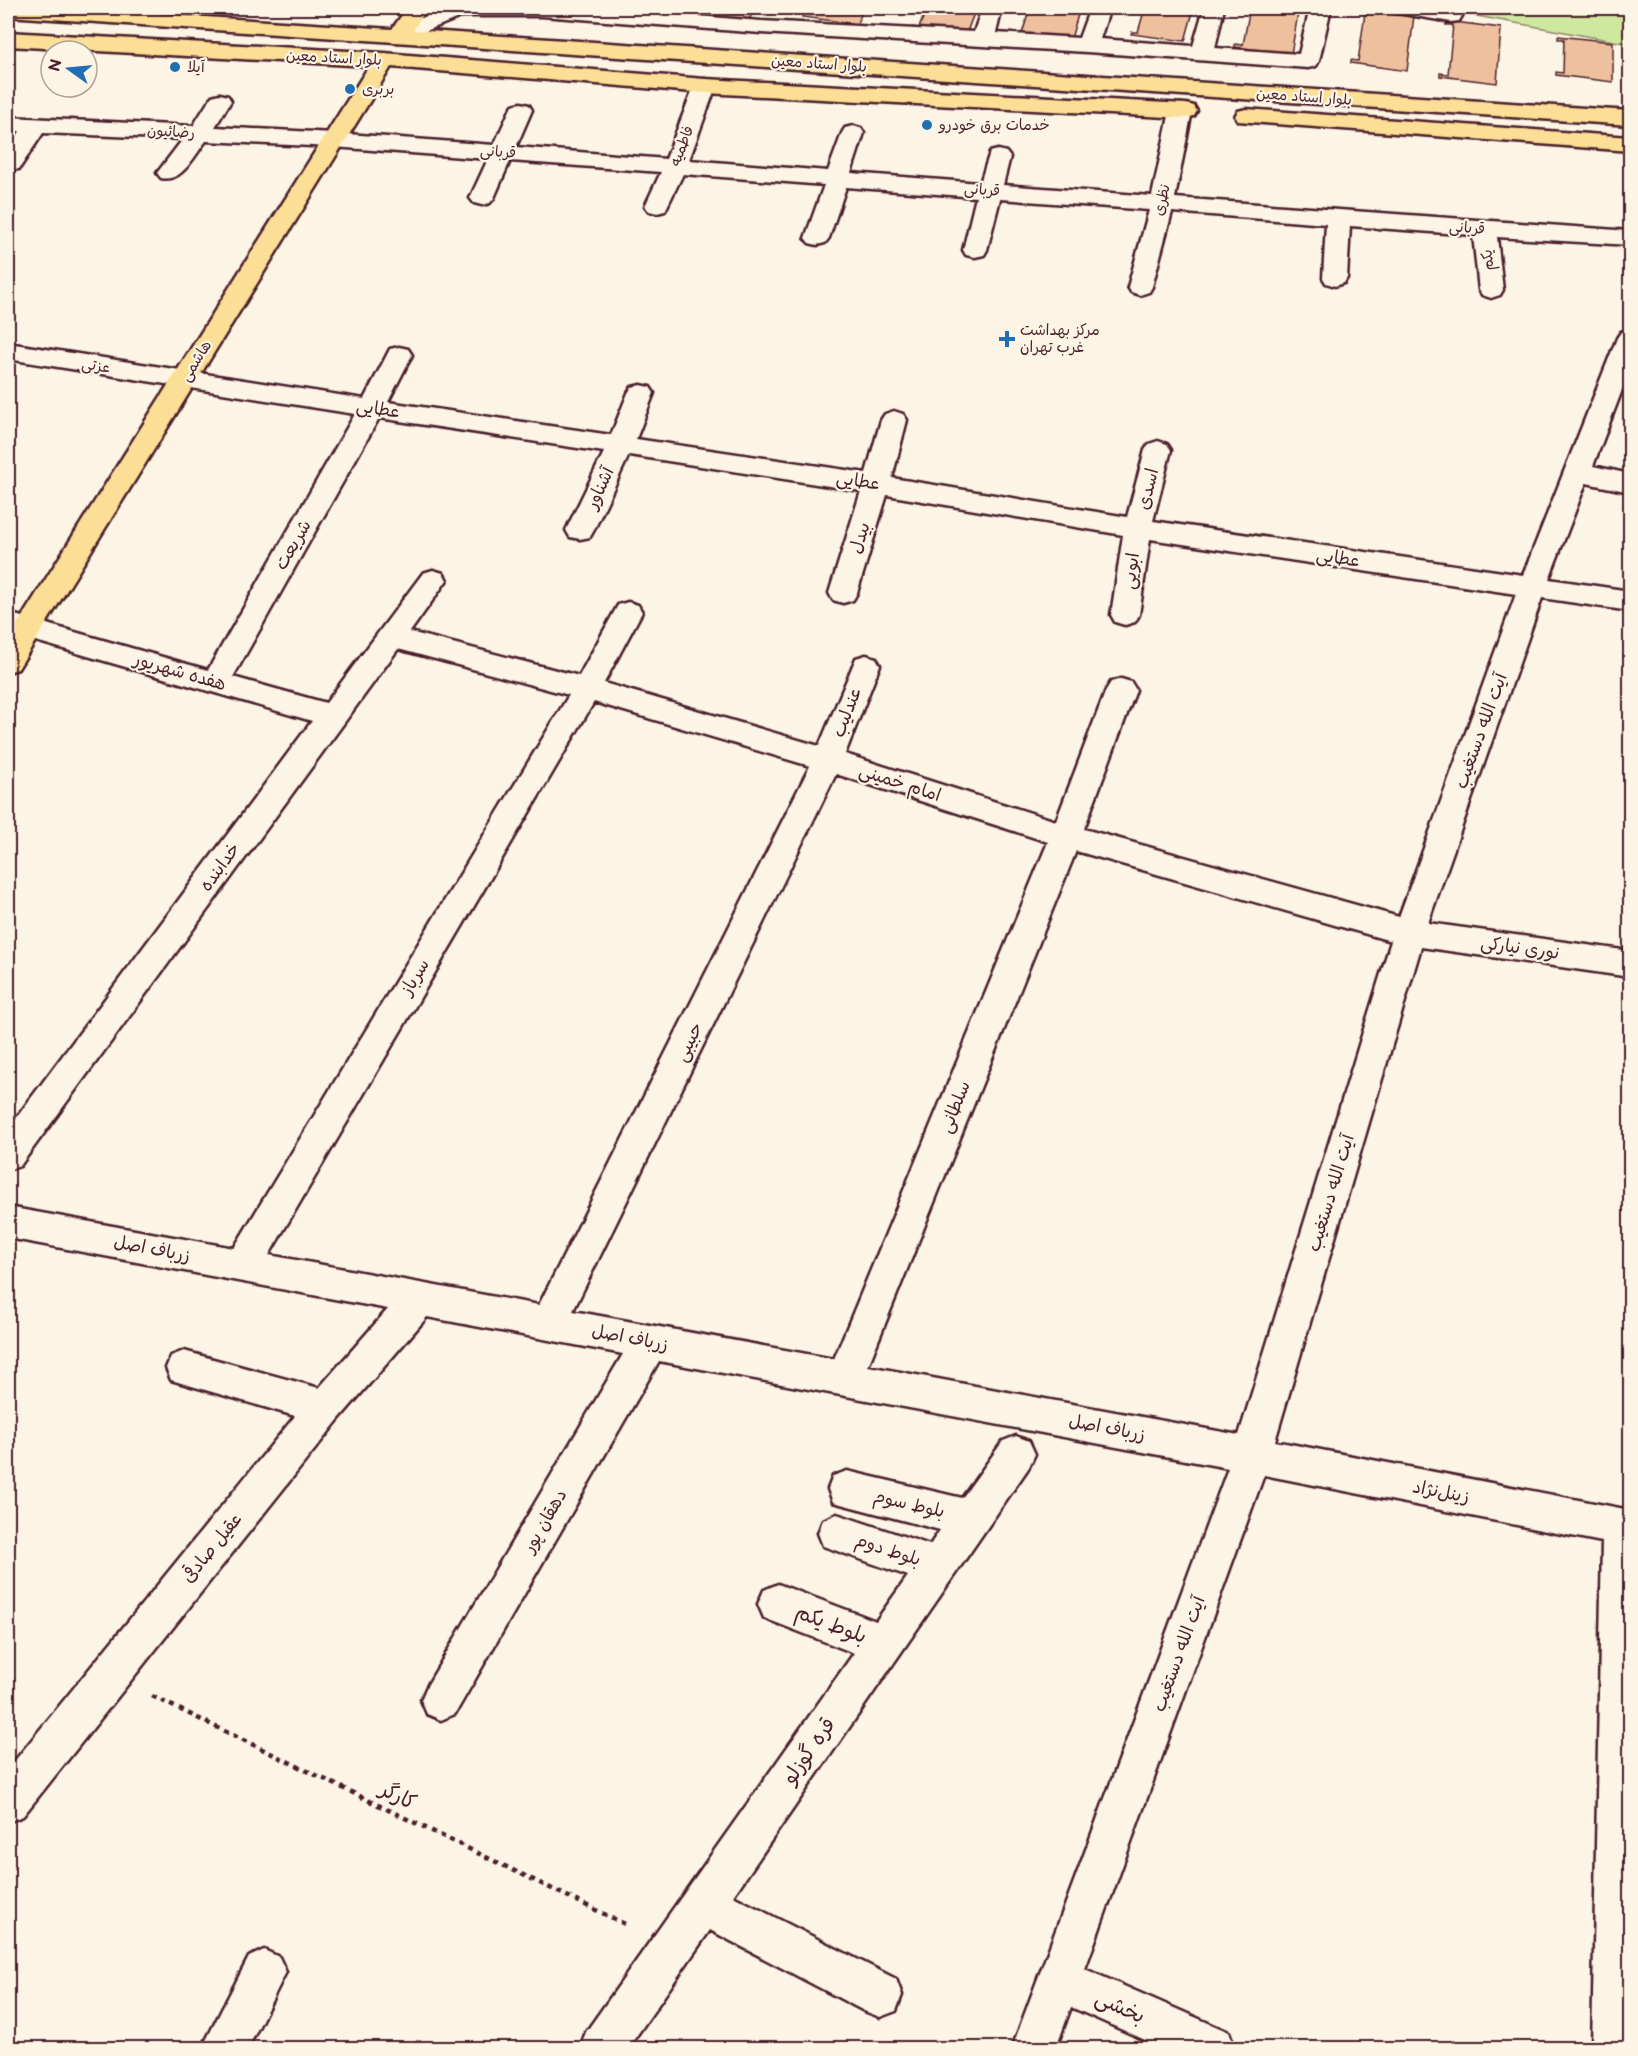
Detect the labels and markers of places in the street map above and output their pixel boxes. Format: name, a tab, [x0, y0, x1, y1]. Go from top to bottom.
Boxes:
place label: آیلا	[187, 58, 206, 77]
marker: آیلا	[168, 60, 182, 74]
place label: بربری	[362, 80, 394, 99]
marker: بربری	[343, 82, 357, 96]
place label: خدمات برق خودرو	[938, 116, 1050, 135]
marker: خدمات برق خودرو	[920, 118, 934, 132]
place label: مرکز بهداشت غرب تهران	[1020, 321, 1100, 357]
marker: مرکز بهداشت غرب تهران	[998, 330, 1016, 348]

